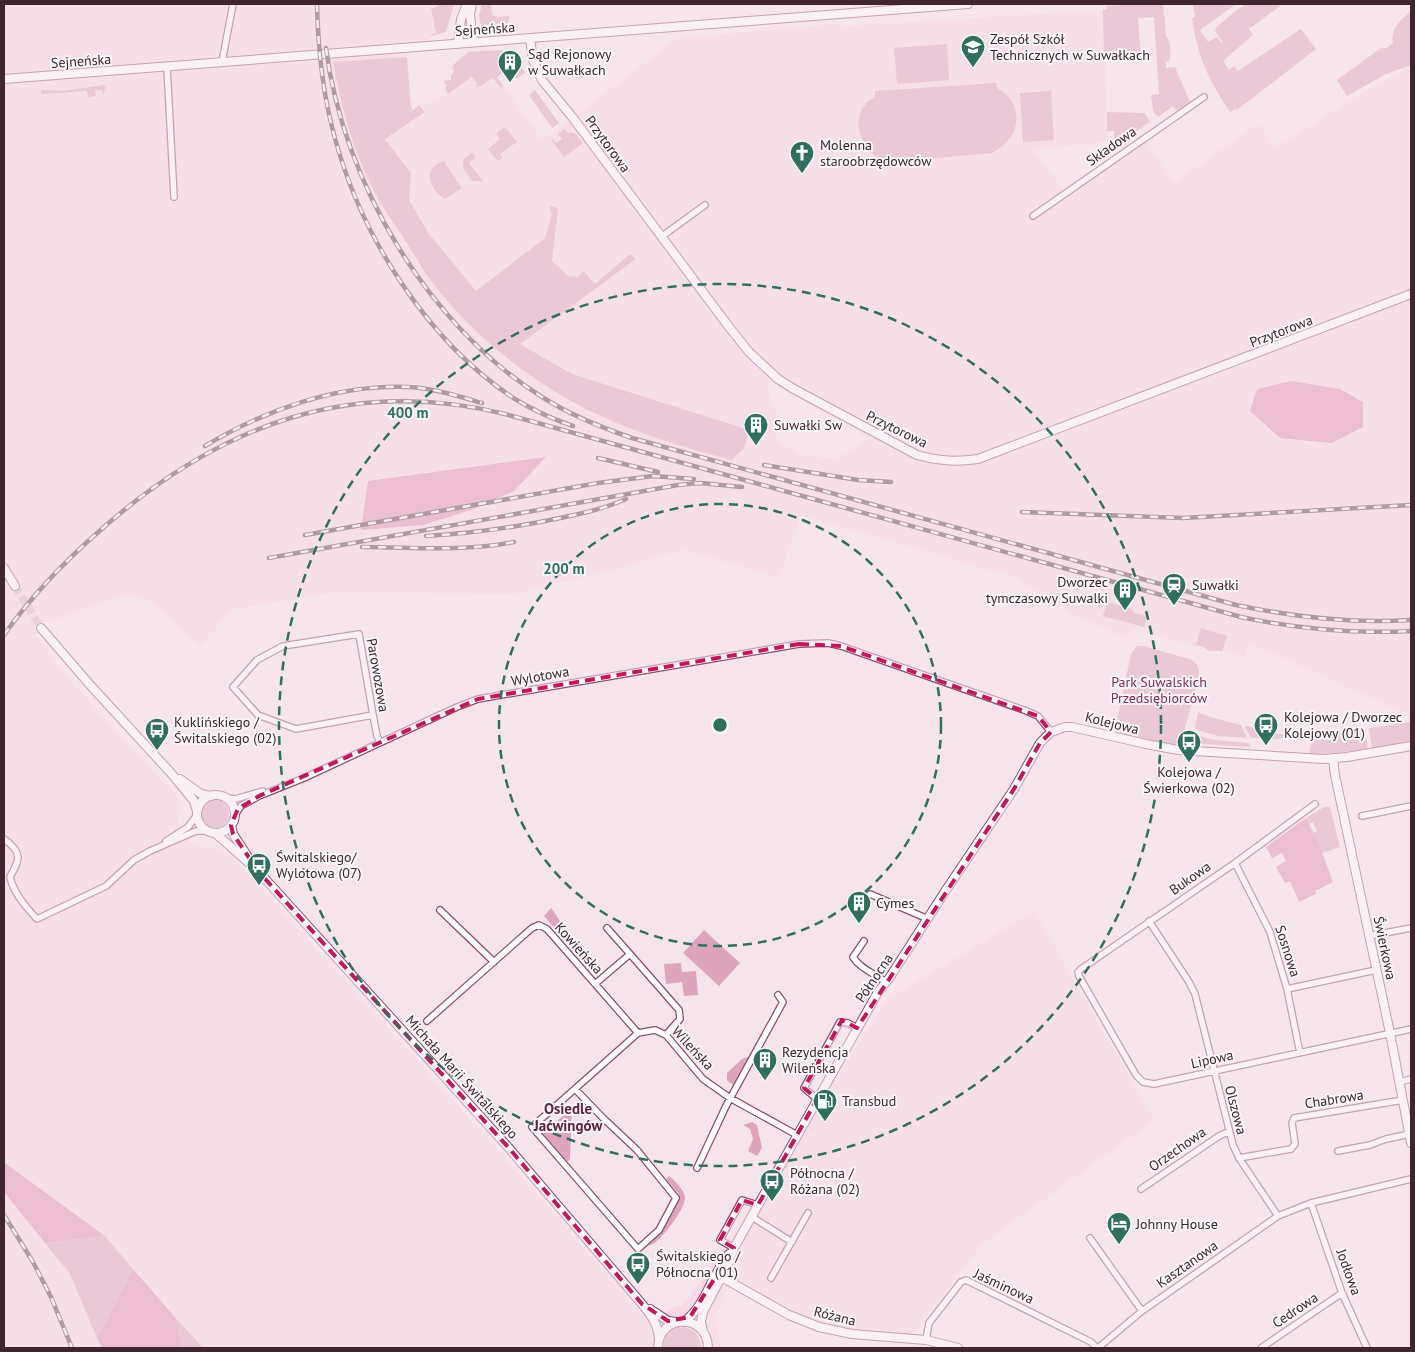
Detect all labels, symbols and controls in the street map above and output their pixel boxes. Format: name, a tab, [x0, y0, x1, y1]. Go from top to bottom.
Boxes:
street label: Sejneńska	[454, 18, 516, 40]
place label: Zespół Szkół Technicznych w Suwałkach	[990, 30, 1150, 64]
school or university icon: Zespół Szkół Technicznych w Suwałkach	[960, 34, 986, 68]
place label: Sąd Rejonowy w Suwałkach	[528, 45, 612, 79]
building icon: Sąd Rejonowy w Suwałkach	[497, 49, 523, 83]
street label: Sejneńska	[50, 50, 112, 72]
street label: Przytorowa	[581, 112, 635, 176]
street label: Składowa	[1082, 122, 1140, 170]
place label: Molenna staroobrzędowców	[820, 136, 932, 170]
church icon: Molenna staroobrzędowców	[789, 140, 815, 174]
street label: Przytorowa	[1247, 311, 1315, 351]
text: 400 m	[387, 403, 429, 422]
street label: Przytorowa	[863, 406, 931, 452]
building icon: Suwałki Sw	[743, 412, 769, 446]
place label: Suwałki Sw	[774, 416, 843, 434]
text: 200 m	[543, 559, 585, 578]
station icon: Suwałki	[1161, 572, 1187, 606]
place label: Dworzec tymczasowy Suwalki	[986, 573, 1108, 607]
place label: Suwałki	[1192, 576, 1239, 594]
building icon: Dworzec tymczasowy Suwalki	[1112, 577, 1138, 611]
street label: Parowozowa	[363, 637, 393, 713]
street label: Wylotowa	[510, 662, 570, 690]
park label: Park Suwalskich Przedsiębiorców	[1111, 673, 1208, 707]
street label: Kolejowa	[1083, 708, 1141, 738]
place label: Kolejowa / Dworzec Kolejowy (01)	[1284, 708, 1402, 742]
bus stop icon: Kolejowa / Dworzec Kolejowy (01)	[1253, 712, 1279, 746]
place label: Kuklińskiego / Świtalskiego (02)	[174, 713, 277, 747]
centre of rings	[711, 716, 729, 734]
bus stop icon: Kuklińskiego / Świtalskiego (02)	[144, 717, 170, 751]
bus stop icon: Kolejowa / Świerkowa (02)	[1176, 729, 1202, 763]
place label: Kolejowa / Świerkowa (02)	[1143, 763, 1235, 797]
place label: Świtalskiego/ Wylotowa (07)	[276, 848, 362, 882]
bus stop icon: Świtalskiego/ Wylotowa (07)	[246, 852, 272, 886]
street label: Bukowa	[1166, 857, 1214, 899]
building icon: Cymes	[846, 890, 872, 924]
place label: Cymes	[876, 894, 914, 912]
street label: Świerkowa	[1369, 915, 1401, 981]
street label: Kowieńska	[551, 918, 607, 978]
street label: Sosnowa	[1271, 923, 1305, 979]
street label: Północna	[851, 950, 897, 1006]
street label: Michała Marii Świtalskiego	[402, 1011, 522, 1143]
street label: Wileńska	[668, 1022, 718, 1074]
place label: Rezydencja Wileńska	[782, 1043, 849, 1077]
street label: Lipowa	[1189, 1046, 1235, 1072]
building icon: Rezydencja Wileńska	[752, 1047, 778, 1081]
street label: Olszowa	[1221, 1083, 1251, 1137]
street label: Chabrowa	[1303, 1085, 1365, 1113]
fuel station icon: Transbud	[812, 1088, 838, 1122]
place label: Transbud	[842, 1092, 896, 1110]
district label: Osiedle Jaćwingów	[533, 1099, 602, 1135]
street label: Orzechowa	[1145, 1123, 1209, 1175]
place label: Północna / Różana (02)	[790, 1164, 860, 1198]
bus stop icon: Północna / Różana (02)	[759, 1168, 785, 1202]
hotel icon: Johnny House	[1106, 1211, 1132, 1245]
place label: Johnny House	[1135, 1215, 1218, 1233]
street label: Kasztanowa	[1153, 1236, 1221, 1292]
street label: Jodłowa	[1332, 1246, 1366, 1298]
place label: Świtalskiego / Północna (01)	[656, 1247, 741, 1281]
bus stop icon: Świtalskiego / Północna (01)	[625, 1251, 651, 1285]
street label: Jaśminowa	[970, 1264, 1037, 1308]
street label: Cedrowa	[1269, 1288, 1321, 1332]
street label: Różana	[812, 1302, 858, 1330]

